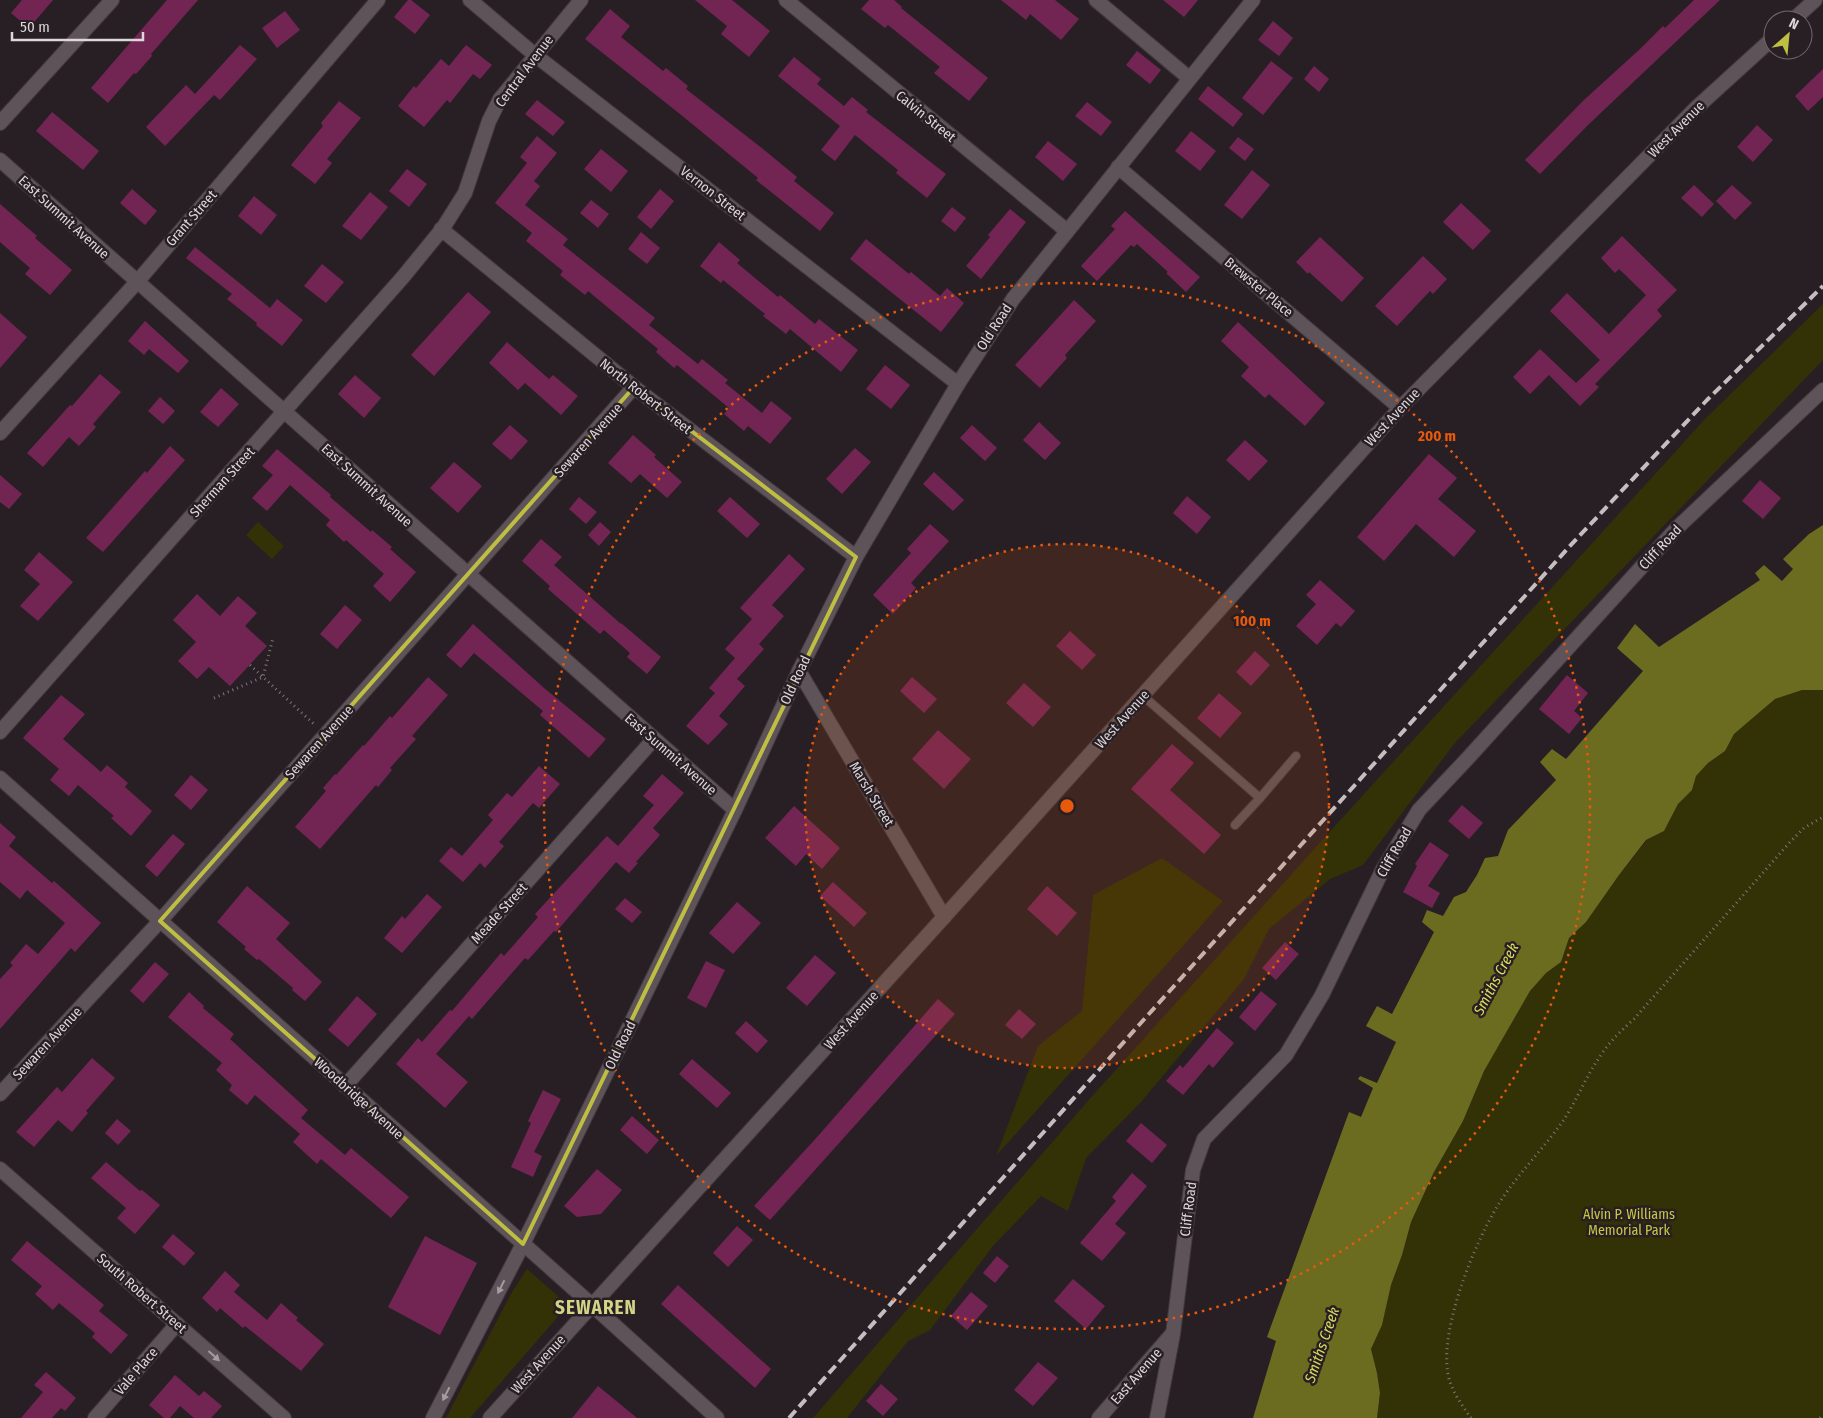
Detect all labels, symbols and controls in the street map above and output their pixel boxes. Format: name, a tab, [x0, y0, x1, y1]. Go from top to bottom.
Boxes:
scale bar	[12, 10, 144, 42]
north arrow	[1763, 10, 1813, 60]
text: N	[1786, 14, 1801, 33]
text: 50 m	[20, 18, 50, 36]
street label: Central Avenue	[492, 32, 557, 111]
street label: Calvin Street	[892, 87, 959, 146]
street label: West Avenue	[1644, 97, 1708, 161]
street label: Vernon Street	[677, 163, 749, 224]
street label: East Summit Avenue	[15, 172, 113, 263]
street label: Grant Street	[162, 186, 221, 250]
street label: Brewster Place	[1221, 254, 1296, 321]
street label: Old Road	[973, 301, 1016, 354]
street label: North Robert Street	[596, 355, 696, 438]
street label: West Avenue	[1361, 385, 1424, 450]
street label: Sewaren Avenue	[551, 400, 626, 481]
text: 200 m	[1417, 427, 1456, 445]
street label: East Summit Avenue	[318, 440, 416, 531]
street label: Sherman Street	[186, 443, 259, 521]
street label: Cliff Road	[1635, 521, 1685, 573]
text: 100 m	[1233, 612, 1271, 630]
street label: Old Road	[777, 653, 814, 707]
street label: West Avenue	[1092, 686, 1153, 752]
street label: Sewaren Avenue	[282, 702, 357, 783]
street label: East Summit Avenue	[621, 710, 720, 799]
street label: Marsh Street	[846, 759, 898, 830]
centre of rings	[1058, 797, 1076, 815]
street label: Cliff Road	[1373, 824, 1416, 880]
street label: Meade Street	[468, 879, 531, 947]
water label: Smiths Creek	[1469, 939, 1523, 1019]
street label: West Avenue	[821, 987, 882, 1053]
street label: Sewaren Avenue	[9, 1003, 86, 1083]
street label: Old Road	[601, 1018, 640, 1072]
street label: Woodbridge Avenue	[310, 1054, 407, 1143]
street label: Cliff Road	[1177, 1181, 1200, 1237]
park label: Alvin P. Williams Memorial Park	[1583, 1206, 1675, 1239]
street label: South Robert Street	[93, 1250, 190, 1337]
one-way arrow	[497, 1280, 505, 1294]
district label: SEWAREN	[555, 1296, 637, 1319]
water label: Smiths Creek	[1300, 1304, 1344, 1386]
street label: West Avenue	[508, 1331, 569, 1397]
street label: Vale Place	[111, 1344, 162, 1399]
street label: East Avenue	[1107, 1345, 1166, 1408]
one-way arrow	[207, 1350, 219, 1362]
one-way arrow	[442, 1387, 450, 1401]

